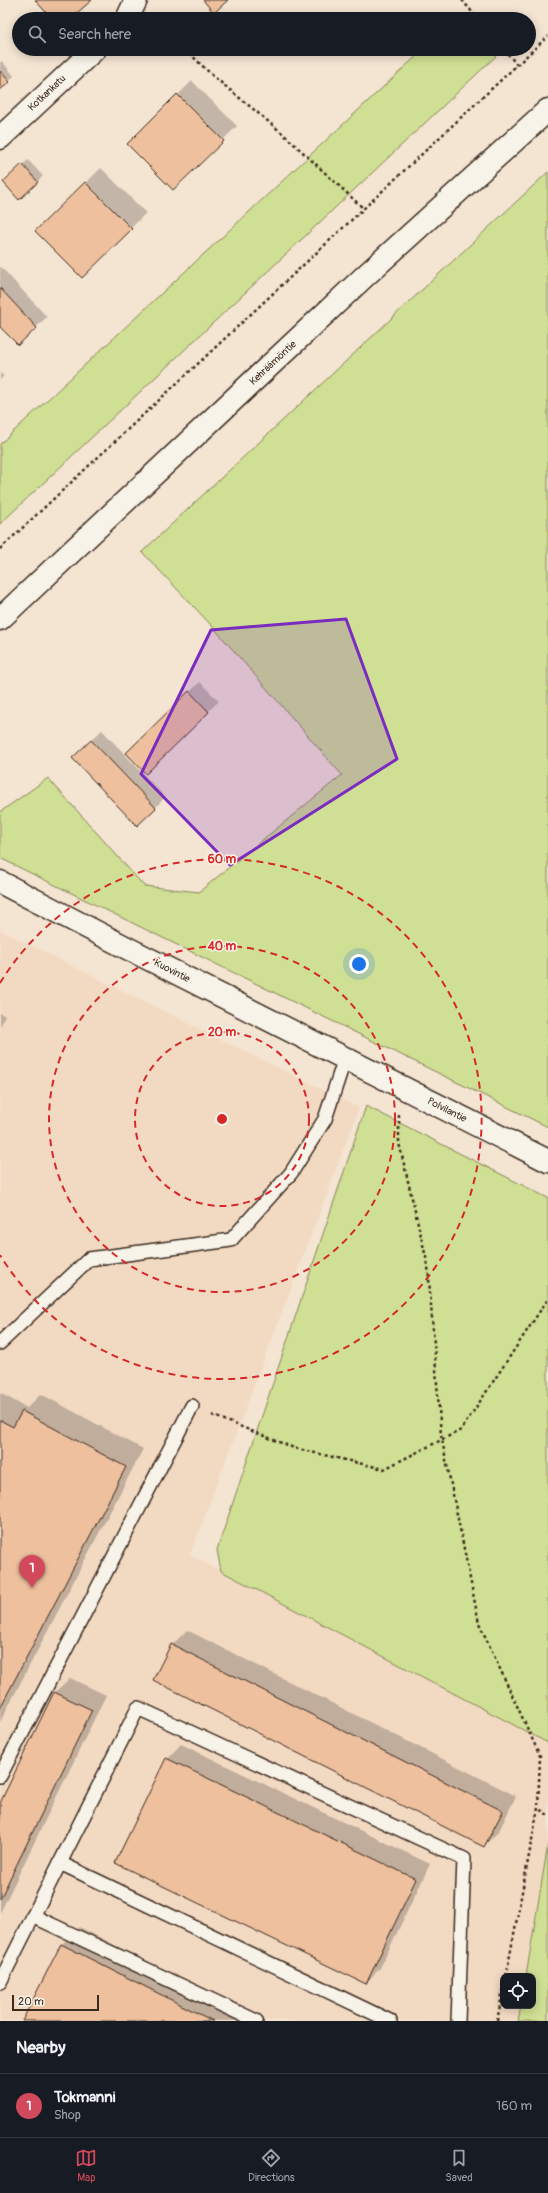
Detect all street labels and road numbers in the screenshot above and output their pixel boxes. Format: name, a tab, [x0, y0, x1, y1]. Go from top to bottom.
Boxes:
street label: Kotkankatu	[26, 73, 68, 113]
street label: Kehräämöntie	[247, 338, 299, 388]
street label: Kuovintie	[152, 957, 192, 985]
street label: Polvilantie	[425, 1095, 469, 1125]

